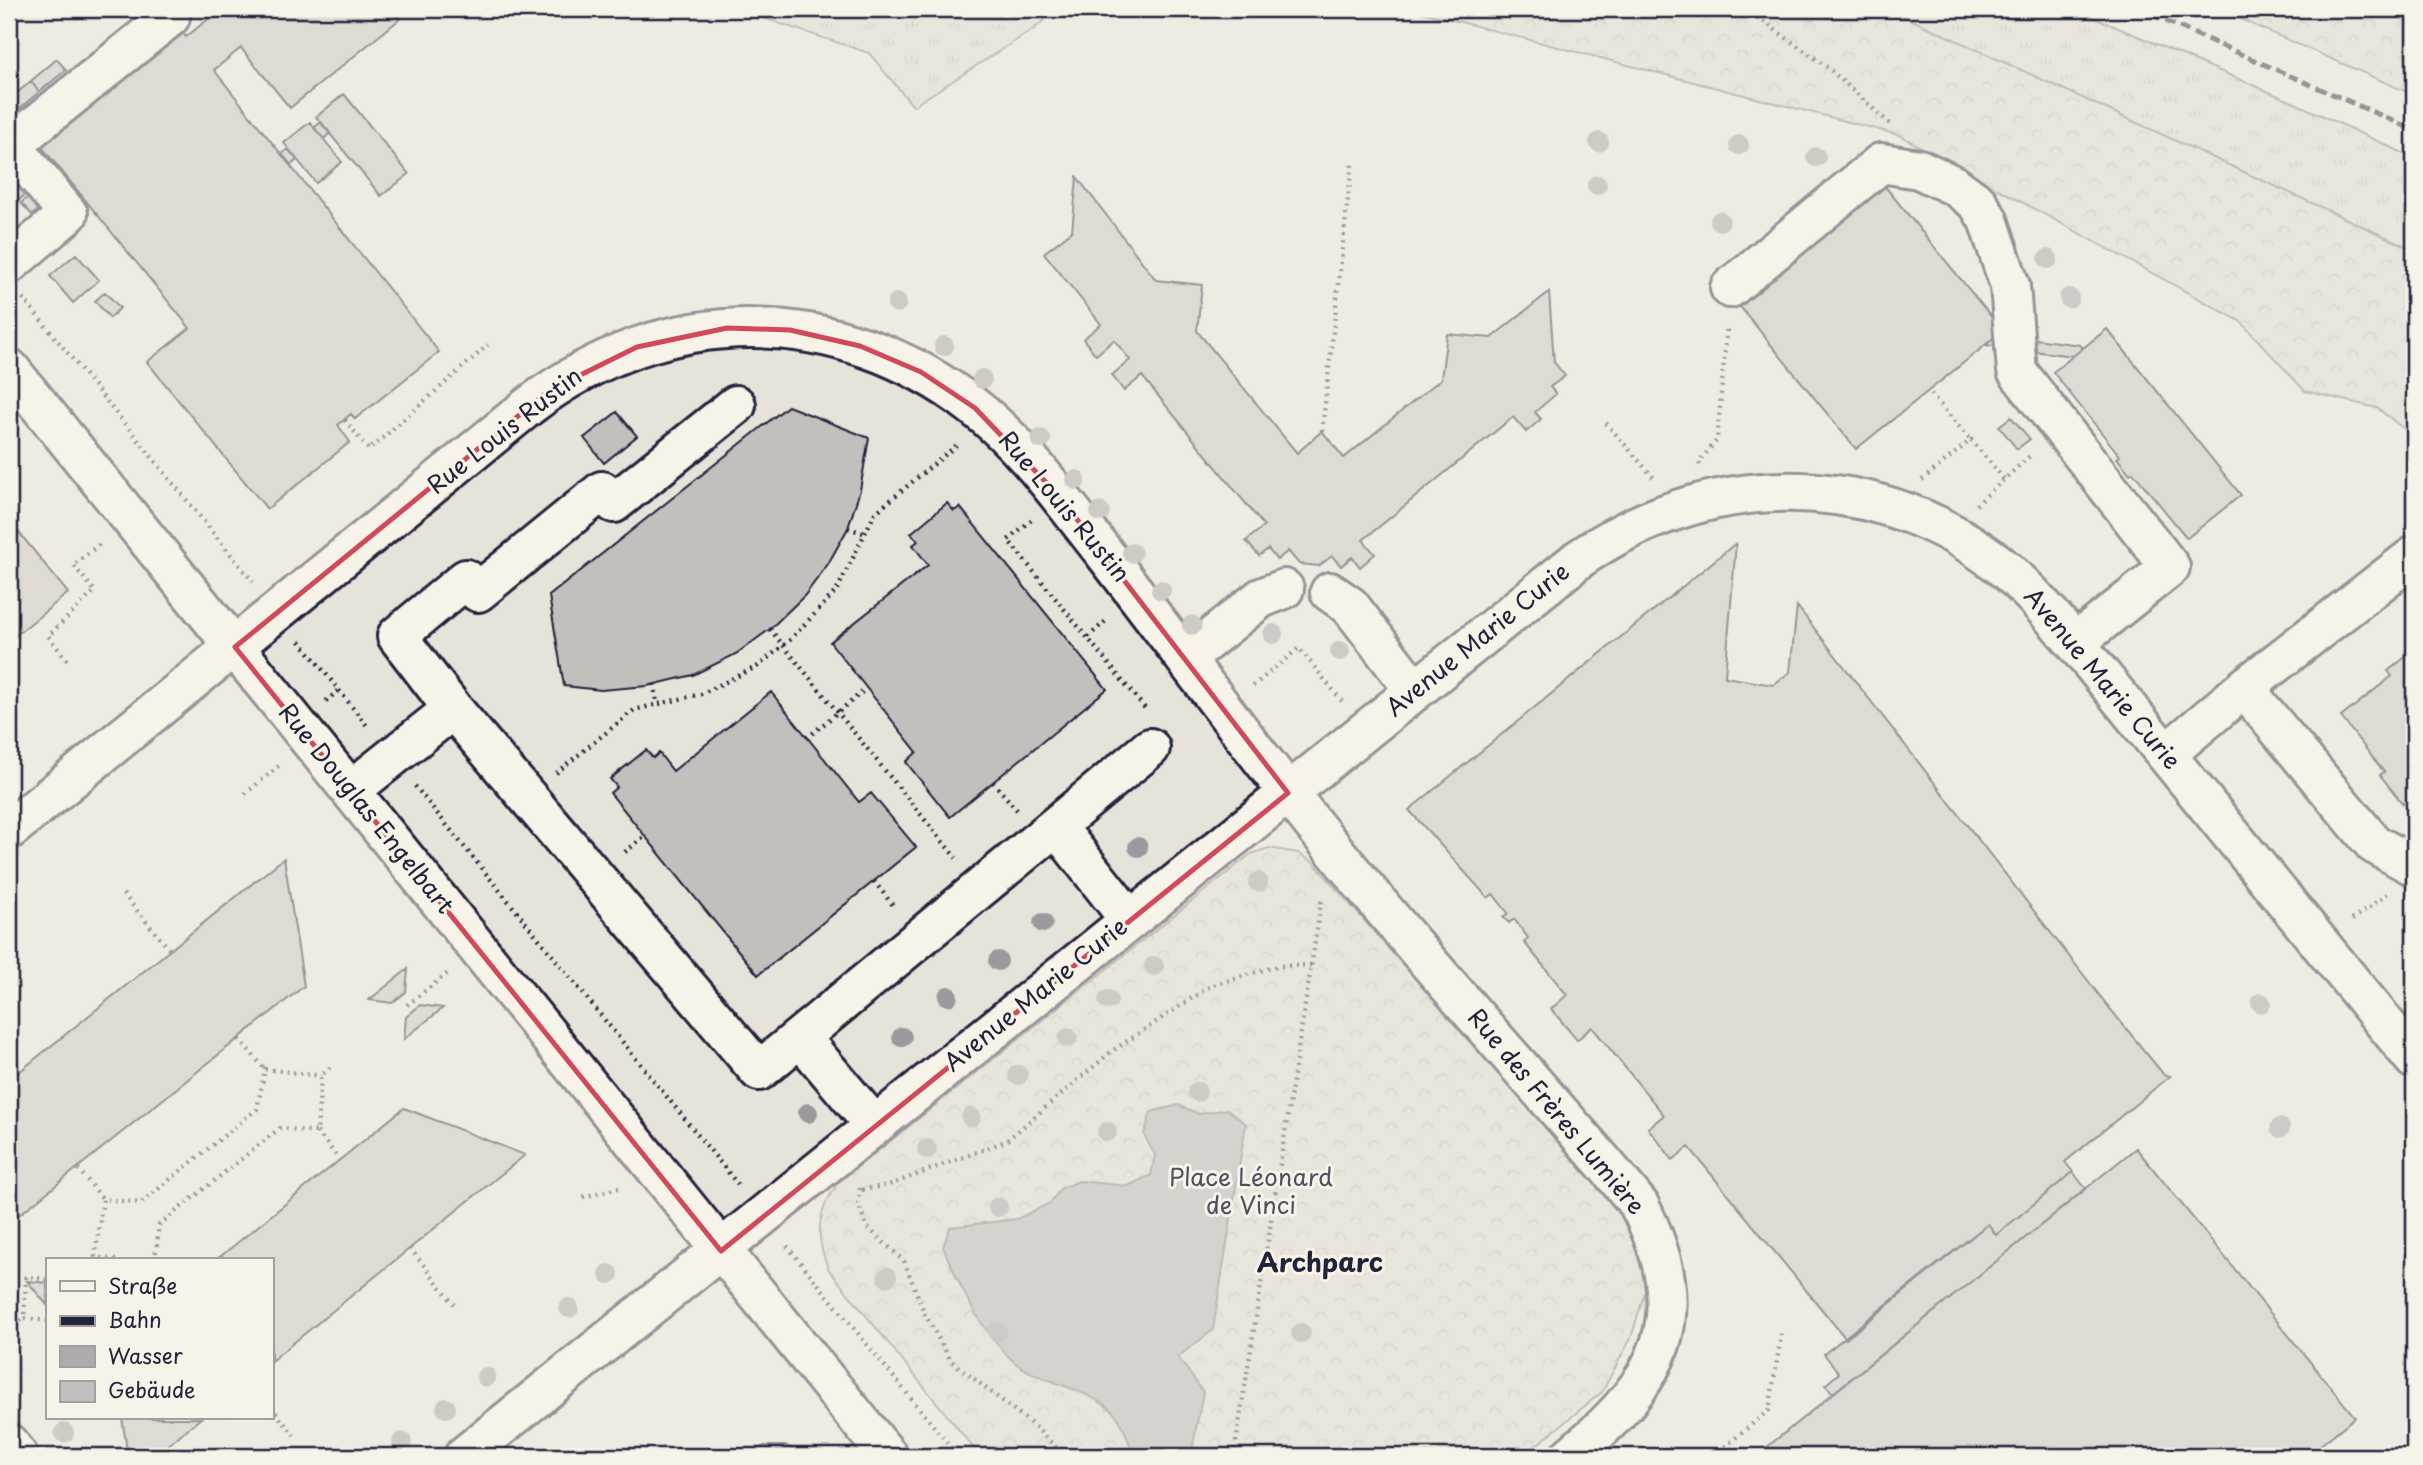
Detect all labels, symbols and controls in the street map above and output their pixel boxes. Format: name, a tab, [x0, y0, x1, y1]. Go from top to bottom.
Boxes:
street label: Rue Louis Rustin	[419, 357, 589, 501]
street label: Rue Louis Rustin	[991, 422, 1140, 589]
street label: Avenue Marie Curie	[1377, 553, 1576, 724]
street label: Avenue Marie Curie	[2017, 579, 2190, 776]
street label: Rue Douglas Engelbart	[271, 695, 464, 921]
street label: Avenue Marie Curie	[935, 908, 1134, 1079]
street label: Rue des Frères Lumière	[1460, 1000, 1655, 1222]
park label: Place Léonard de Vinci	[1169, 1158, 1333, 1222]
district label: Archparc	[1257, 1242, 1383, 1281]
legend	[46, 1258, 273, 1420]
text: Straße	[108, 1269, 177, 1301]
text: Bahn	[108, 1303, 162, 1335]
text: Wasser	[108, 1339, 183, 1371]
text: Gebäude	[108, 1373, 195, 1405]

